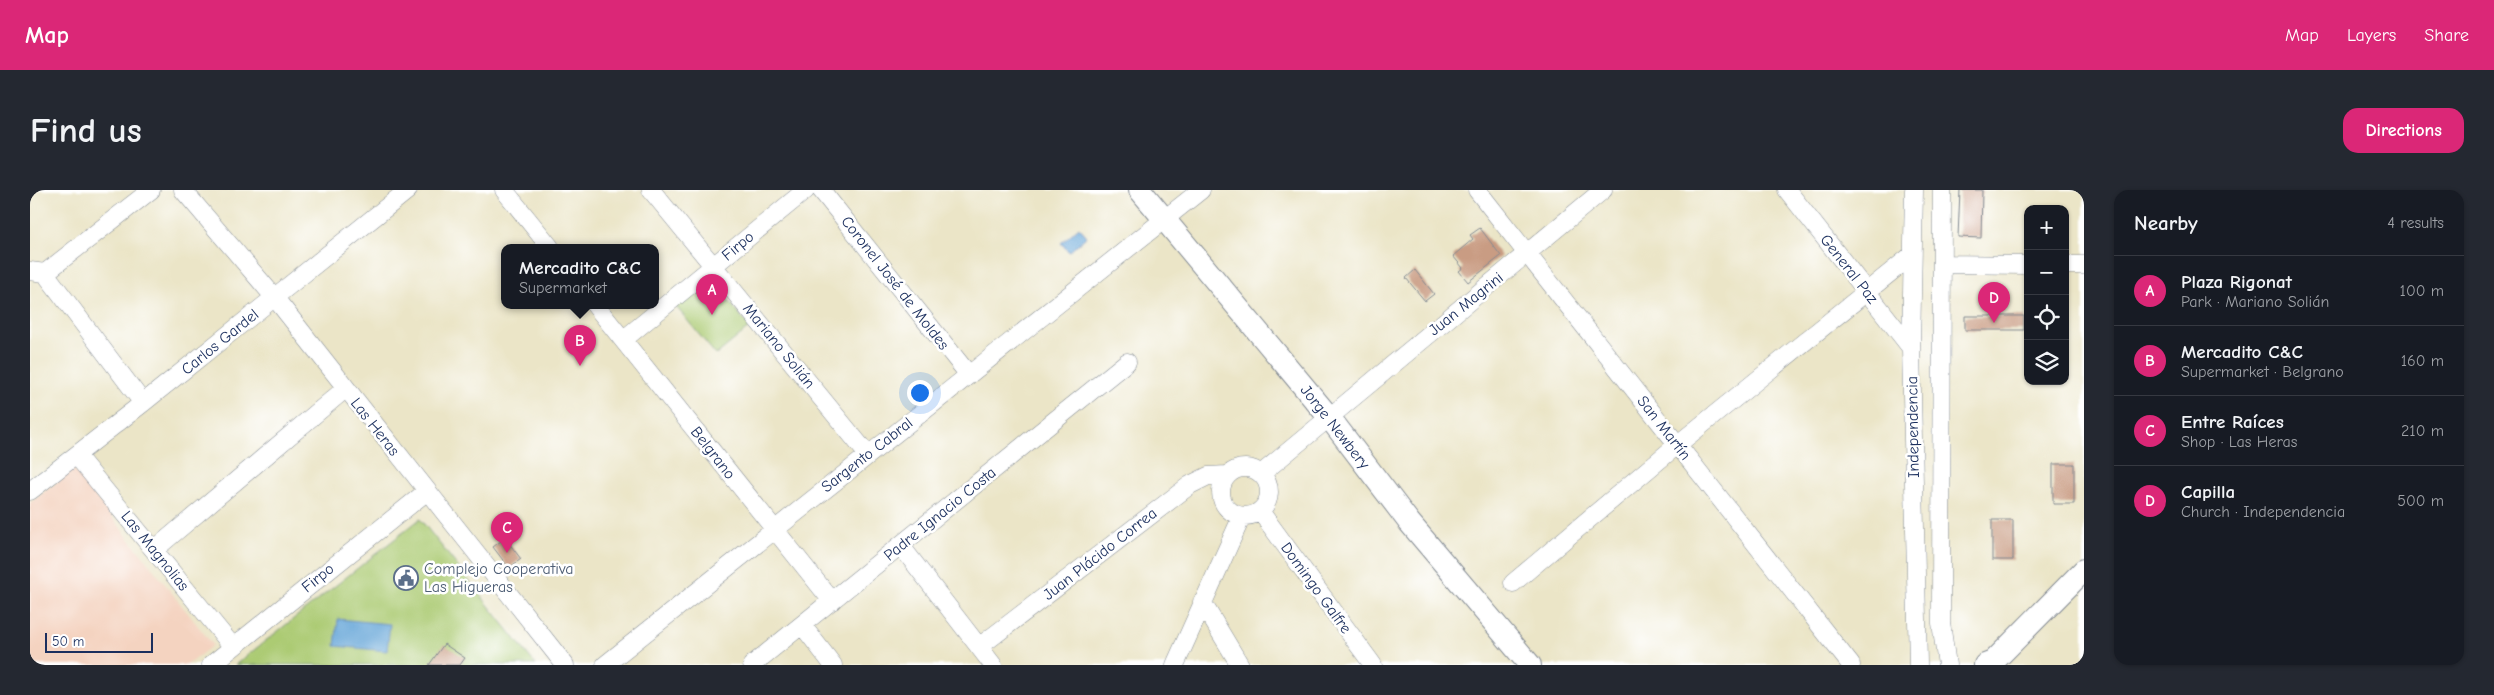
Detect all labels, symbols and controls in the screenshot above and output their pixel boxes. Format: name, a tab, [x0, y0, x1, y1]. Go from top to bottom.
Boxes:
text: Map	[25, 21, 69, 49]
text: Map	[2285, 25, 2319, 46]
text: Layers	[2347, 25, 2396, 46]
text: Share	[2424, 25, 2469, 46]
button: Directions	[2343, 108, 2464, 153]
text: Find us	[30, 110, 142, 151]
map controls	[2024, 205, 2069, 385]
button: +	[2024, 205, 2069, 250]
text: Nearby	[2134, 211, 2198, 235]
street label: Coronel José de Moldes	[837, 213, 953, 354]
text: 4 results	[2387, 214, 2444, 232]
street label: Firpo	[718, 227, 758, 265]
street label: General Paz	[1816, 231, 1882, 307]
popup	[501, 244, 659, 309]
button: −	[2024, 250, 2069, 295]
text: Mercadito C&C	[519, 257, 641, 279]
street label: Juan Magrini	[1425, 269, 1507, 339]
text: Plaza Rigonat	[2181, 271, 2292, 293]
pin: A	[696, 274, 728, 315]
text: Supermarket	[519, 279, 607, 297]
pin: D	[1978, 282, 2010, 323]
text: A	[2146, 282, 2154, 300]
text: 100 m	[2400, 282, 2444, 300]
text: Park · Mariano Solián	[2181, 293, 2329, 311]
button: locate	[2024, 295, 2069, 340]
street label: Mariano Solián	[739, 300, 819, 392]
street label: Carlos Gardel	[178, 305, 262, 379]
pin: B	[564, 325, 596, 366]
button: layers	[2024, 340, 2069, 385]
text: Mercadito C&C	[2181, 341, 2303, 363]
text: B	[2145, 352, 2155, 370]
text: 160 m	[2401, 352, 2444, 370]
text: Supermarket · Belgrano	[2181, 363, 2344, 381]
street label: Independencia	[1903, 376, 1923, 478]
your location	[907, 380, 933, 406]
street label: Jorge Newbery	[1297, 381, 1374, 473]
street label: San Martín	[1633, 392, 1695, 464]
street label: Las Heras	[347, 394, 403, 460]
text: Entre Raíces	[2181, 411, 2284, 433]
street label: Sargento Cabral	[818, 414, 916, 496]
text: C	[2145, 422, 2155, 440]
text: 210 m	[2401, 422, 2444, 440]
street label: Belgrano	[687, 423, 739, 483]
text: Shop · Las Heras	[2181, 433, 2297, 451]
street label: Padre Ignacio Costa	[880, 463, 1000, 565]
text: Capilla	[2181, 481, 2235, 503]
text: D	[2145, 492, 2155, 510]
text: 500 m	[2397, 492, 2444, 510]
text: Church · Independencia	[2181, 503, 2345, 521]
street label: Juan Plácido Correa	[1040, 504, 1160, 604]
street label: Las Magnolias	[117, 507, 193, 595]
pin: C	[491, 512, 523, 553]
street label: Domingo Galfre	[1277, 539, 1355, 637]
street label: Firpo	[298, 560, 338, 596]
place label: Complejo Cooperativa Las Higueras	[424, 560, 574, 596]
public building icon: Complejo Cooperativa Las Higueras	[393, 565, 419, 591]
scale bar	[45, 630, 152, 653]
text: 50 m	[52, 633, 84, 650]

